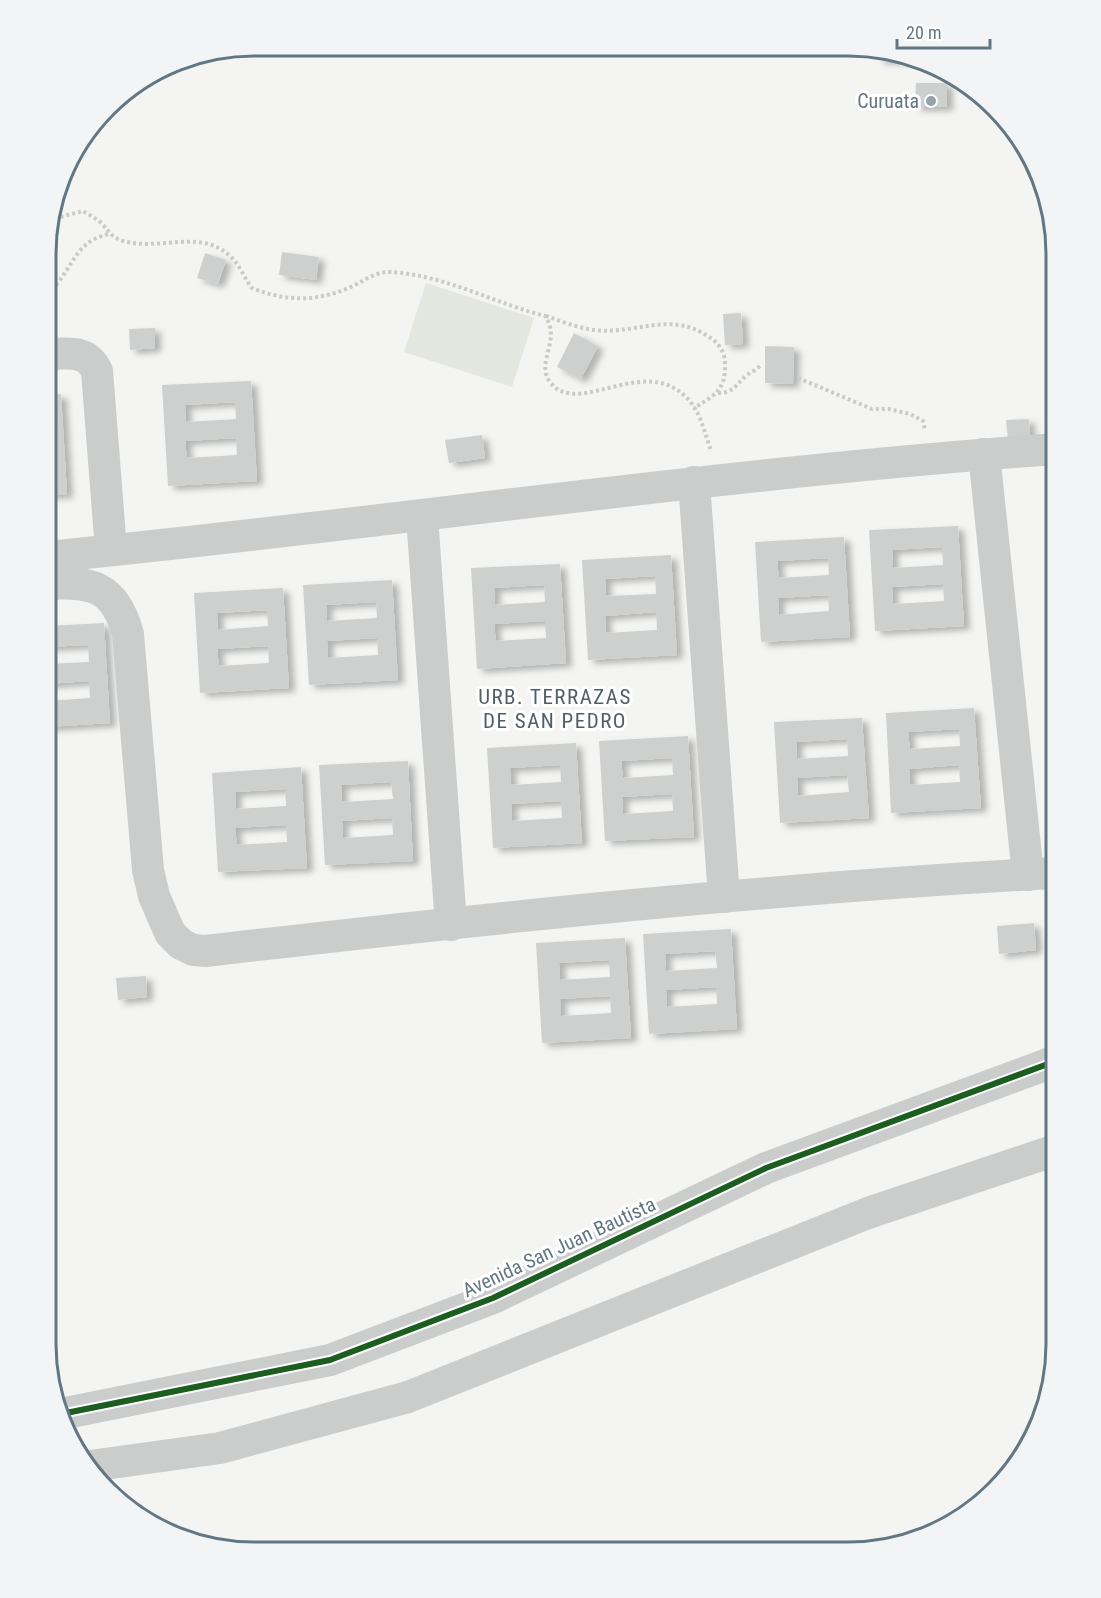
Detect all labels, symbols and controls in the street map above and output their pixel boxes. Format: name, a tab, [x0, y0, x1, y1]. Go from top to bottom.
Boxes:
scale bar	[897, 12, 990, 50]
text: 20 m	[906, 22, 941, 43]
place label: Curuata	[857, 89, 919, 113]
marker: Curuata	[924, 94, 938, 108]
district label: URB. TERRAZAS DE SAN PEDRO	[478, 685, 632, 733]
street label: Avenida San Juan Bautista	[459, 1192, 659, 1302]

